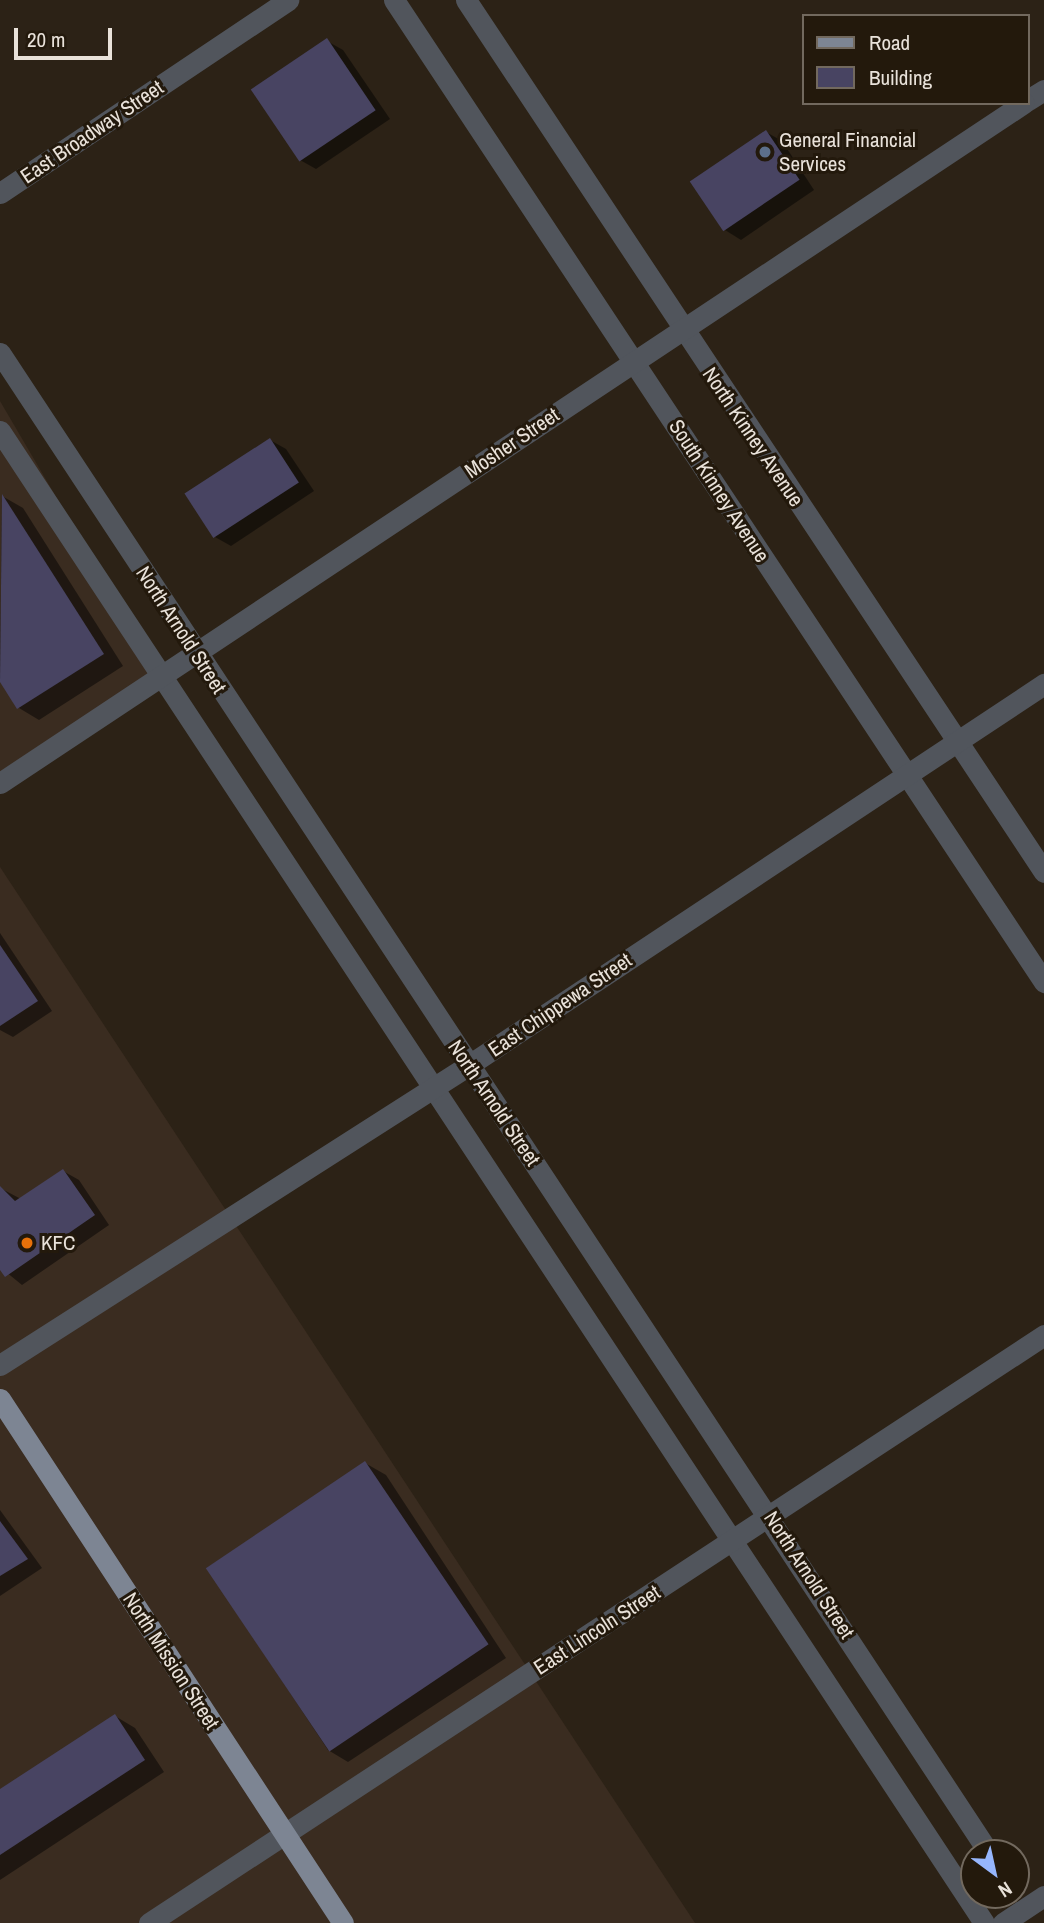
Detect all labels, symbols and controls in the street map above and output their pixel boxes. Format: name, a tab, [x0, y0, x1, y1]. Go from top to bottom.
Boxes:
scale bar	[18, 14, 116, 58]
legend	[802, 14, 1030, 105]
text: 20 m	[27, 25, 65, 54]
text: Road	[869, 28, 910, 57]
text: Building	[869, 63, 932, 92]
street label: East Broadway Street	[16, 75, 168, 189]
place label: General Financial Services	[779, 127, 916, 177]
marker: General Financial Services	[757, 144, 773, 160]
street label: North Kinney Avenue	[697, 362, 809, 512]
street label: Mosher Street	[460, 402, 564, 484]
street label: South Kinney Avenue	[663, 414, 775, 568]
street label: North Arnold Street	[130, 561, 232, 699]
street label: East Chippewa Street	[484, 948, 636, 1062]
street label: North Arnold Street	[442, 1035, 546, 1171]
place label: KFC	[41, 1230, 75, 1256]
marker: KFC	[19, 1235, 35, 1251]
street label: North Arnold Street	[758, 1506, 860, 1644]
street label: East Lincoln Street	[529, 1580, 665, 1680]
street label: North Mission Street	[117, 1588, 225, 1734]
north arrow	[960, 1839, 1030, 1909]
text: N	[994, 1876, 1017, 1904]

